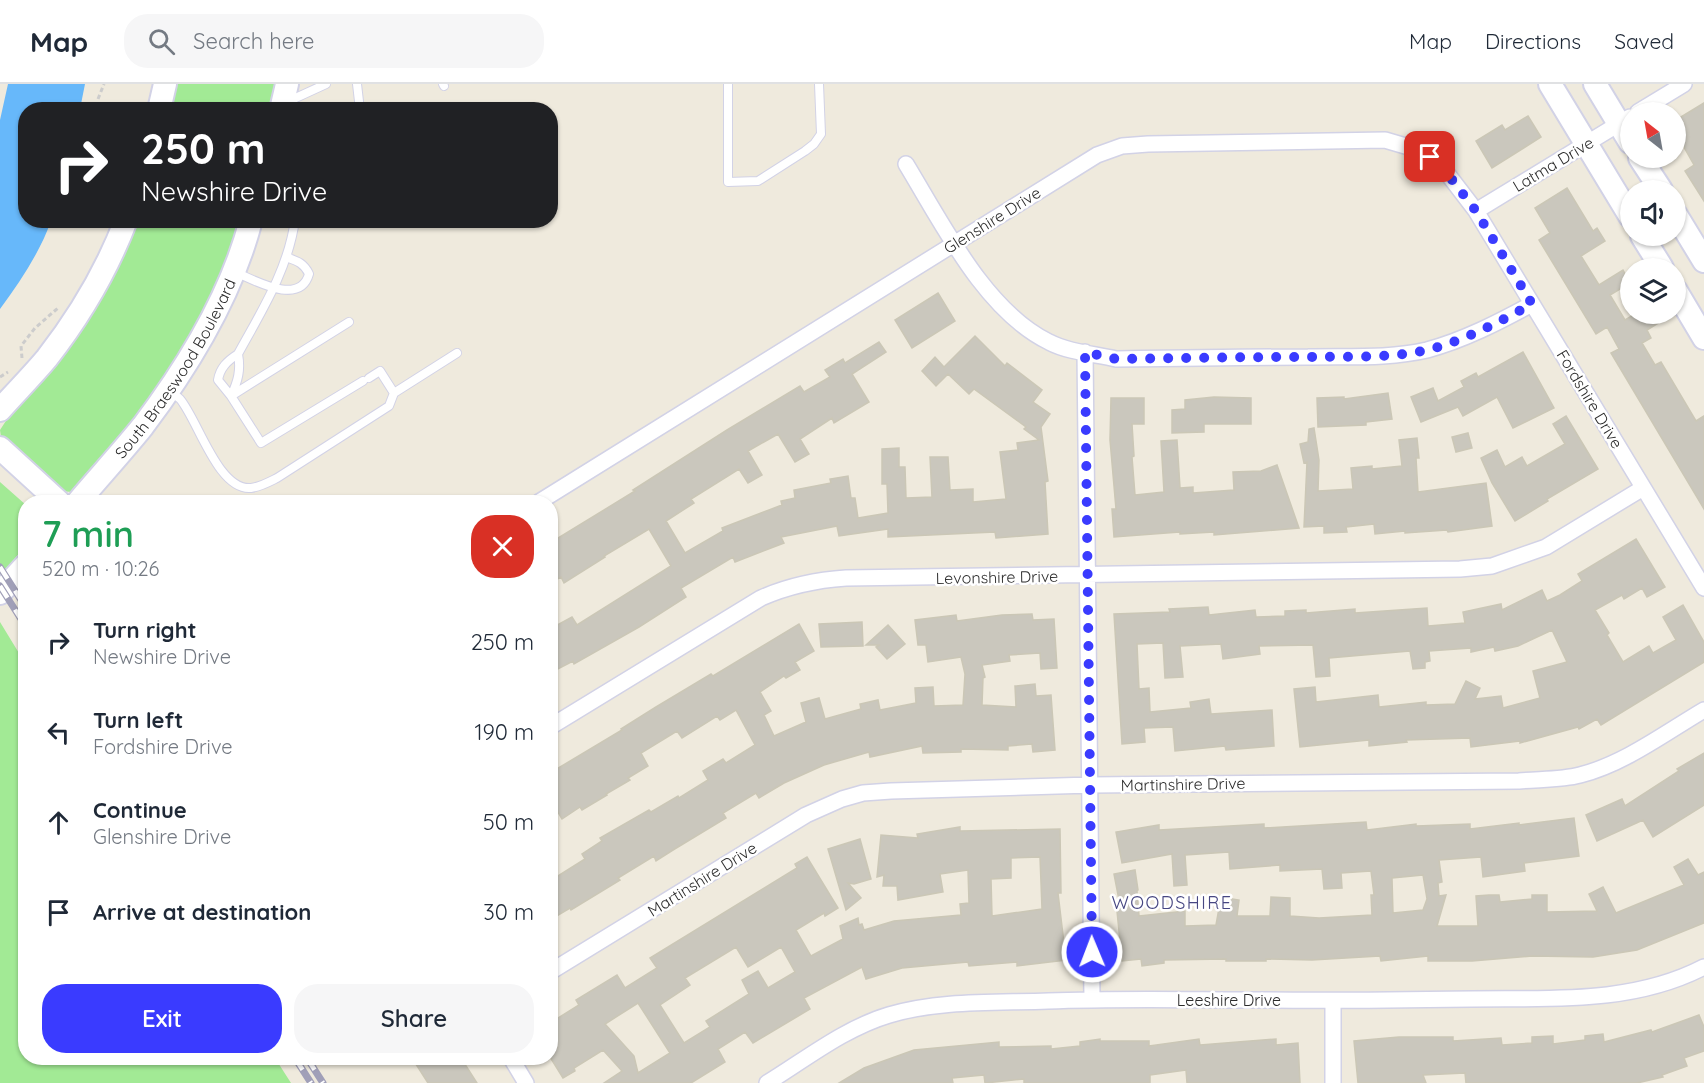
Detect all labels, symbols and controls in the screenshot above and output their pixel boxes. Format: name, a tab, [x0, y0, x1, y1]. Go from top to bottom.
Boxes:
search box	[124, 14, 544, 68]
text: Map	[30, 24, 88, 59]
icon: search	[145, 25, 178, 58]
text: Search here	[193, 27, 315, 55]
text: Map	[1409, 28, 1452, 54]
text: Directions	[1485, 28, 1581, 54]
text: Saved	[1614, 28, 1674, 54]
north arrow	[1620, 102, 1686, 168]
map controls	[1620, 102, 1686, 324]
text: 250 m	[141, 122, 265, 175]
icon: right	[42, 126, 120, 204]
pin	[1404, 131, 1455, 182]
street label: Latma Drive	[1509, 132, 1597, 196]
icon: arrive	[1413, 140, 1446, 173]
text: Newshire Drive	[141, 174, 327, 208]
button: sound	[1620, 180, 1686, 246]
street label: Glenshire Drive	[940, 182, 1044, 258]
button: layers	[1620, 258, 1686, 324]
street label: South Braeswood Boulevard	[110, 276, 240, 462]
street label: Fordshire Drive	[1553, 346, 1627, 452]
text: 7 min	[42, 511, 134, 556]
button: close	[471, 515, 534, 578]
text: 520 m · 10:26	[42, 556, 159, 581]
street label: Levonshire Drive	[936, 566, 1058, 588]
text: Turn right	[93, 616, 197, 644]
icon: right	[42, 626, 75, 659]
text: 250 m	[471, 628, 534, 656]
text: Newshire Drive	[93, 644, 231, 669]
text: Turn left	[93, 706, 183, 734]
icon: left	[42, 716, 75, 749]
text: 190 m	[474, 718, 534, 746]
text: Fordshire Drive	[93, 734, 233, 759]
street label: Martinshire Drive	[1120, 773, 1246, 795]
text: Continue	[93, 796, 187, 824]
icon: ahead	[42, 806, 75, 839]
text: 50 m	[483, 808, 534, 836]
text: Glenshire Drive	[93, 824, 231, 849]
street label: Martinshire Drive	[644, 837, 760, 921]
district label: WOODSHIRE	[1111, 891, 1233, 914]
icon: arrive	[42, 896, 75, 929]
text: Arrive at destination	[93, 898, 311, 926]
text: 30 m	[483, 898, 534, 926]
position arrow	[1060, 920, 1124, 984]
button: Exit	[42, 984, 282, 1053]
button: Share	[294, 984, 534, 1053]
street label: Leeshire Drive	[1177, 990, 1281, 1010]

